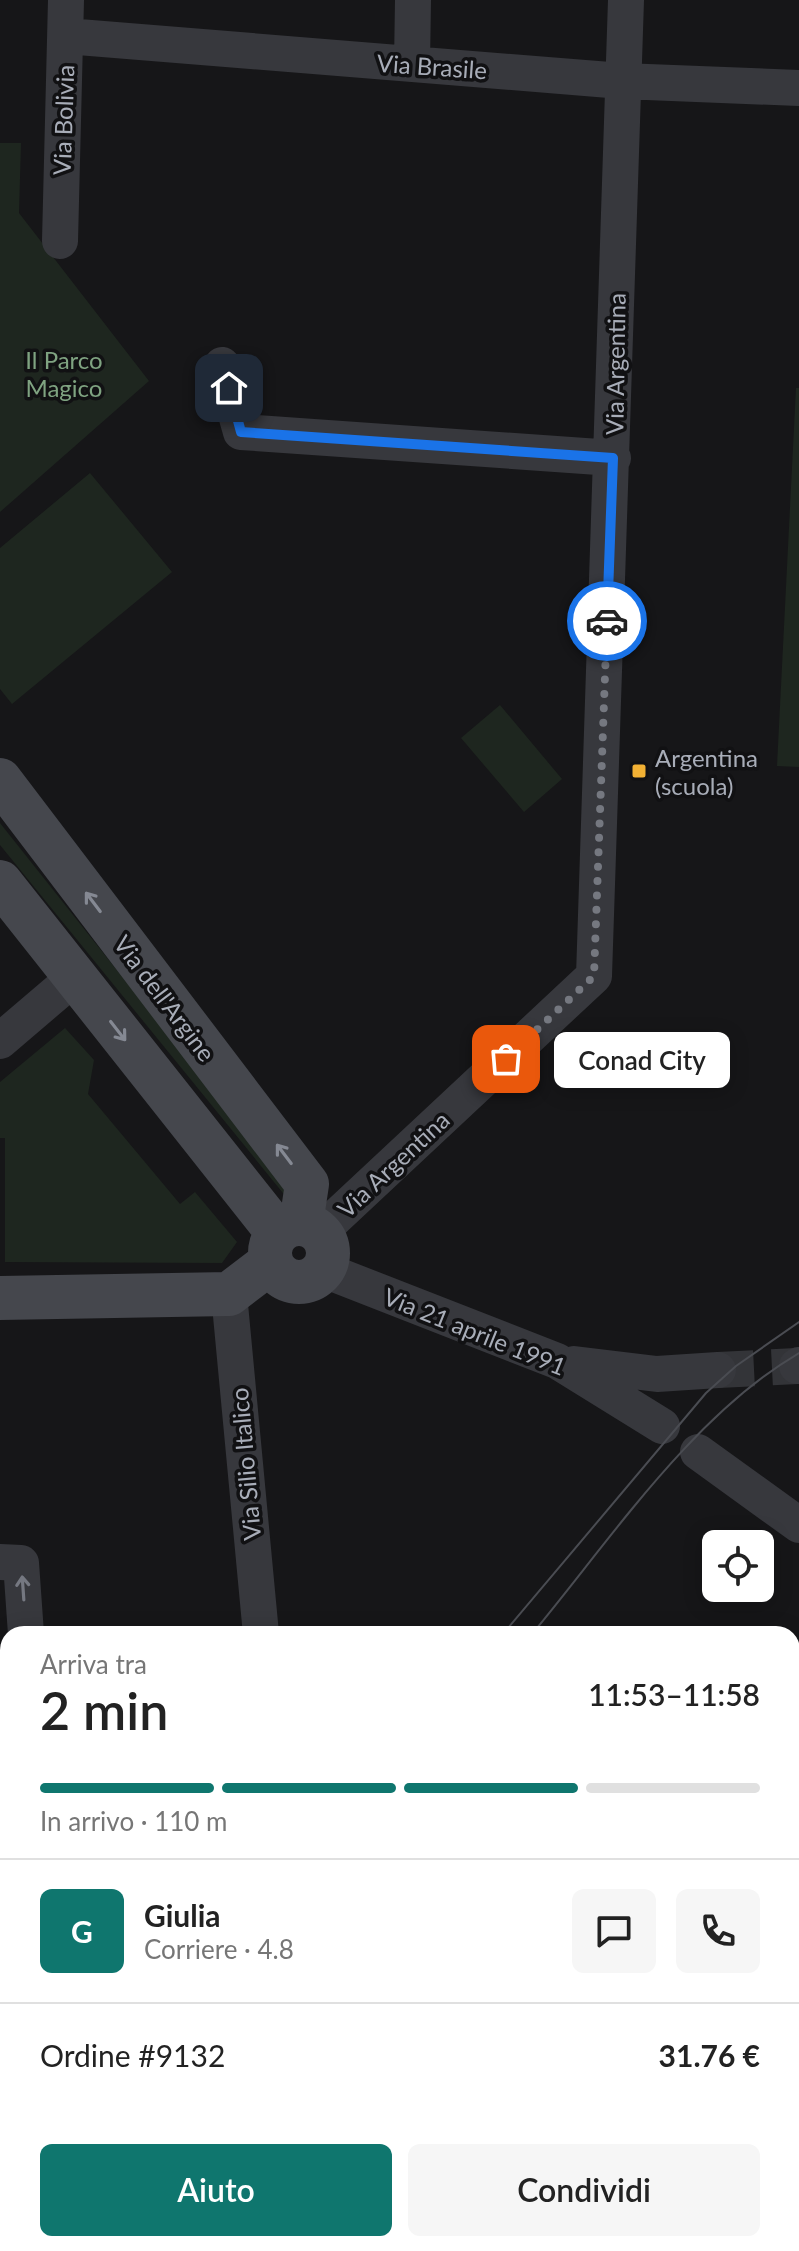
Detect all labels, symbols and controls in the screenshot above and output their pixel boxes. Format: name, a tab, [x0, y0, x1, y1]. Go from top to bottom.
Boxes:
street label: Via Brasile	[376, 48, 488, 84]
street label: Via Bolivia	[47, 64, 79, 176]
street label: Via Argentina	[599, 293, 631, 435]
park label: Il Parco Magico	[25, 345, 103, 402]
pin	[195, 354, 263, 422]
icon: home	[207, 366, 251, 410]
courier	[567, 581, 647, 661]
icon: car	[585, 599, 629, 643]
place label: Argentina (scuola)	[655, 743, 758, 800]
marker: Argentina (scuola)	[630, 762, 648, 780]
one-way arrow	[85, 892, 102, 913]
street label: Via dell'Argine	[108, 929, 222, 1067]
one-way arrow	[109, 1020, 127, 1041]
pin	[472, 1025, 540, 1093]
callout: Conad City	[554, 1031, 730, 1087]
icon: bag	[484, 1037, 528, 1081]
text: Conad City	[578, 1044, 706, 1076]
street label: Via Argentina	[331, 1105, 455, 1223]
one-way arrow	[275, 1144, 292, 1165]
street label: Via 21 aprile 1991	[380, 1281, 570, 1381]
street label: Via Silio Italico	[224, 1386, 266, 1542]
map controls	[702, 1530, 774, 1602]
button: locate	[702, 1530, 774, 1602]
one-way arrow	[15, 1575, 30, 1602]
text: Arriva tra	[40, 1648, 147, 1680]
text: 11:53–11:58	[588, 1676, 760, 1712]
text: 2 min	[40, 1679, 168, 1741]
text: In arrivo · 110 m	[40, 1805, 228, 1837]
button: chat	[572, 1889, 656, 1973]
button: phone	[676, 1889, 760, 1973]
text: Giulia	[144, 1897, 221, 1933]
text: G	[71, 1913, 93, 1949]
text: Corriere · 4.8	[144, 1933, 294, 1965]
text: Ordine #9132	[40, 2037, 225, 2073]
text: 31.76 €	[659, 2037, 760, 2073]
button: Aiuto	[40, 2144, 392, 2236]
button: Condividi	[408, 2144, 760, 2236]

